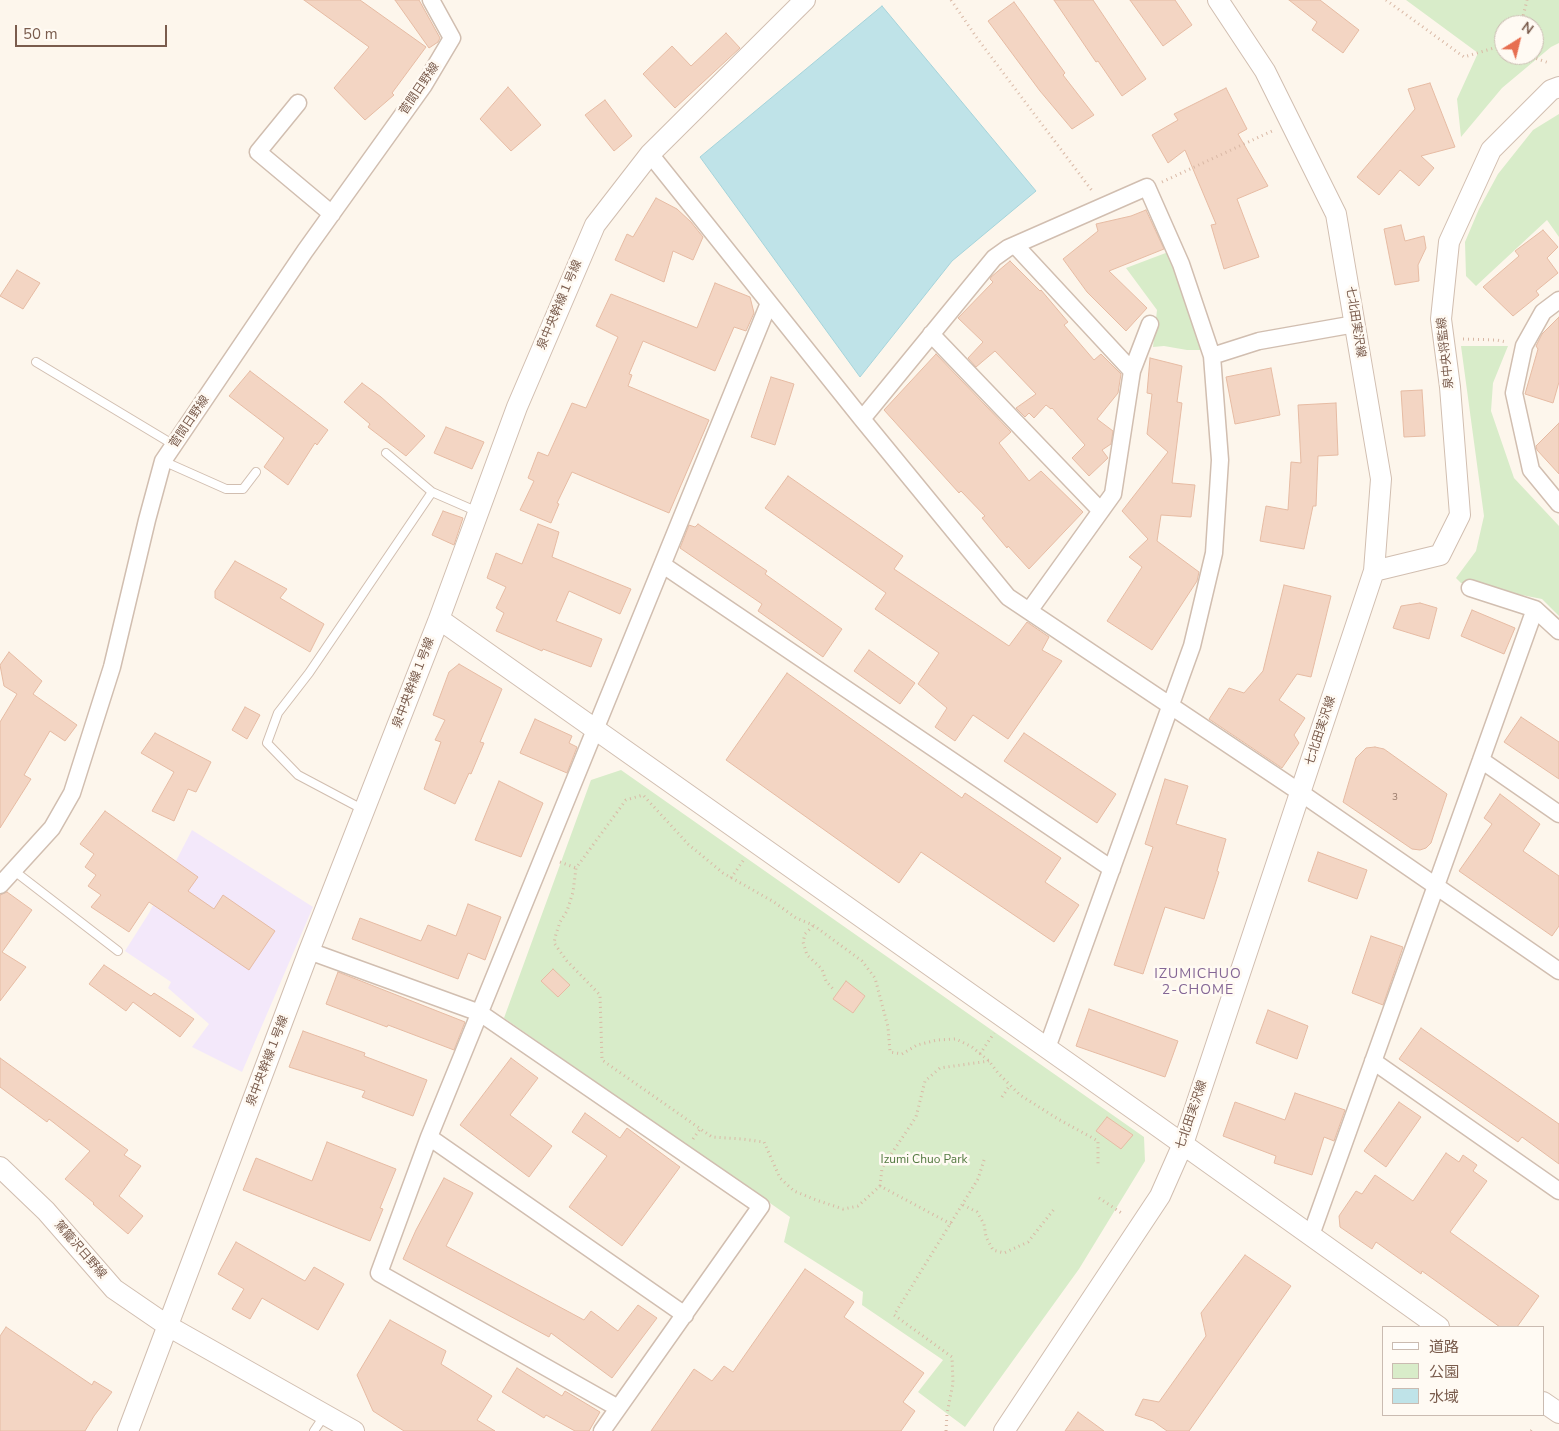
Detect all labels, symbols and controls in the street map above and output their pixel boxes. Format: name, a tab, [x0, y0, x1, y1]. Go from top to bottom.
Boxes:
scale bar	[18, 15, 170, 47]
north arrow	[1494, 15, 1544, 65]
text: N	[1518, 17, 1537, 39]
text: 50 m	[23, 24, 58, 44]
street label: 菅間日野線	[397, 60, 443, 118]
street label: 泉中央幹線１号線	[535, 258, 585, 352]
street label: 七北田実沢線	[1342, 285, 1368, 359]
street label: 泉中央将監線	[1435, 316, 1457, 390]
street label: 菅間日野線	[167, 393, 213, 451]
street label: 泉中央幹線１号線	[390, 636, 438, 730]
street label: 七北田実沢線	[1303, 695, 1339, 767]
house number: 3	[1392, 792, 1398, 804]
district label: IZUMICHUO 2-CHOME	[1153, 967, 1243, 1000]
street label: 泉中央幹線１号線	[244, 1014, 292, 1108]
street label: 七北田実沢線	[1173, 1079, 1211, 1151]
park label: Izumi Chuo Park	[881, 1153, 967, 1167]
street label: 駕籠沢日野線	[51, 1218, 109, 1282]
legend	[1382, 1326, 1544, 1416]
text: 道路	[1429, 1337, 1459, 1357]
text: 公園	[1429, 1362, 1459, 1382]
text: 水域	[1429, 1387, 1459, 1407]

